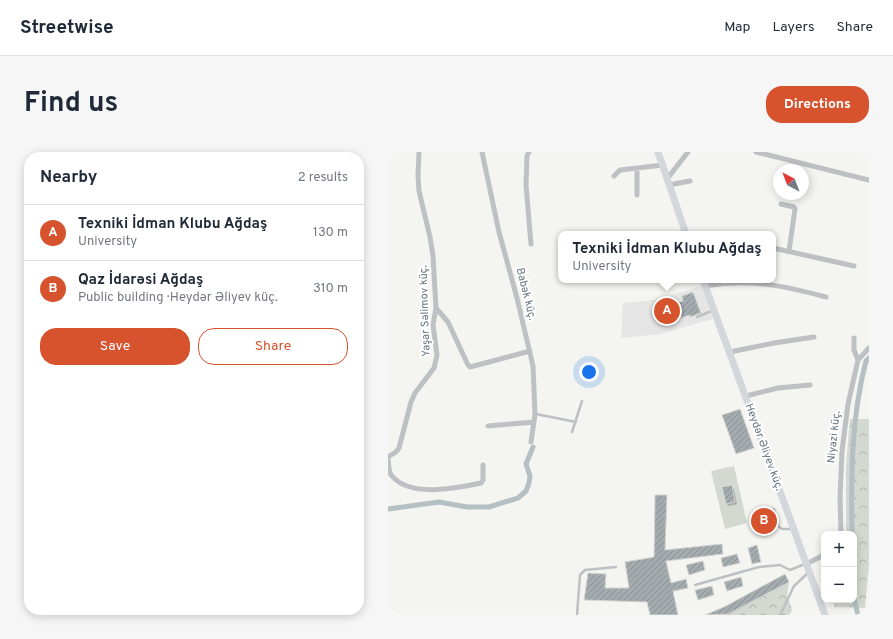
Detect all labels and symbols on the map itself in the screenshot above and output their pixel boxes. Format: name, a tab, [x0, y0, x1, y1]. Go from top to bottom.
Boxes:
north arrow	[773, 164, 809, 200]
street label: Yaşar Səlimov küç.	[416, 265, 434, 357]
street label: Babək küç.	[513, 266, 539, 322]
pin: A	[654, 296, 680, 326]
your location	[579, 362, 599, 382]
street label: Heydər Əliyev küç.	[742, 402, 786, 492]
street label: Niyazi küç.	[824, 410, 844, 464]
pin: B	[751, 506, 777, 536]

